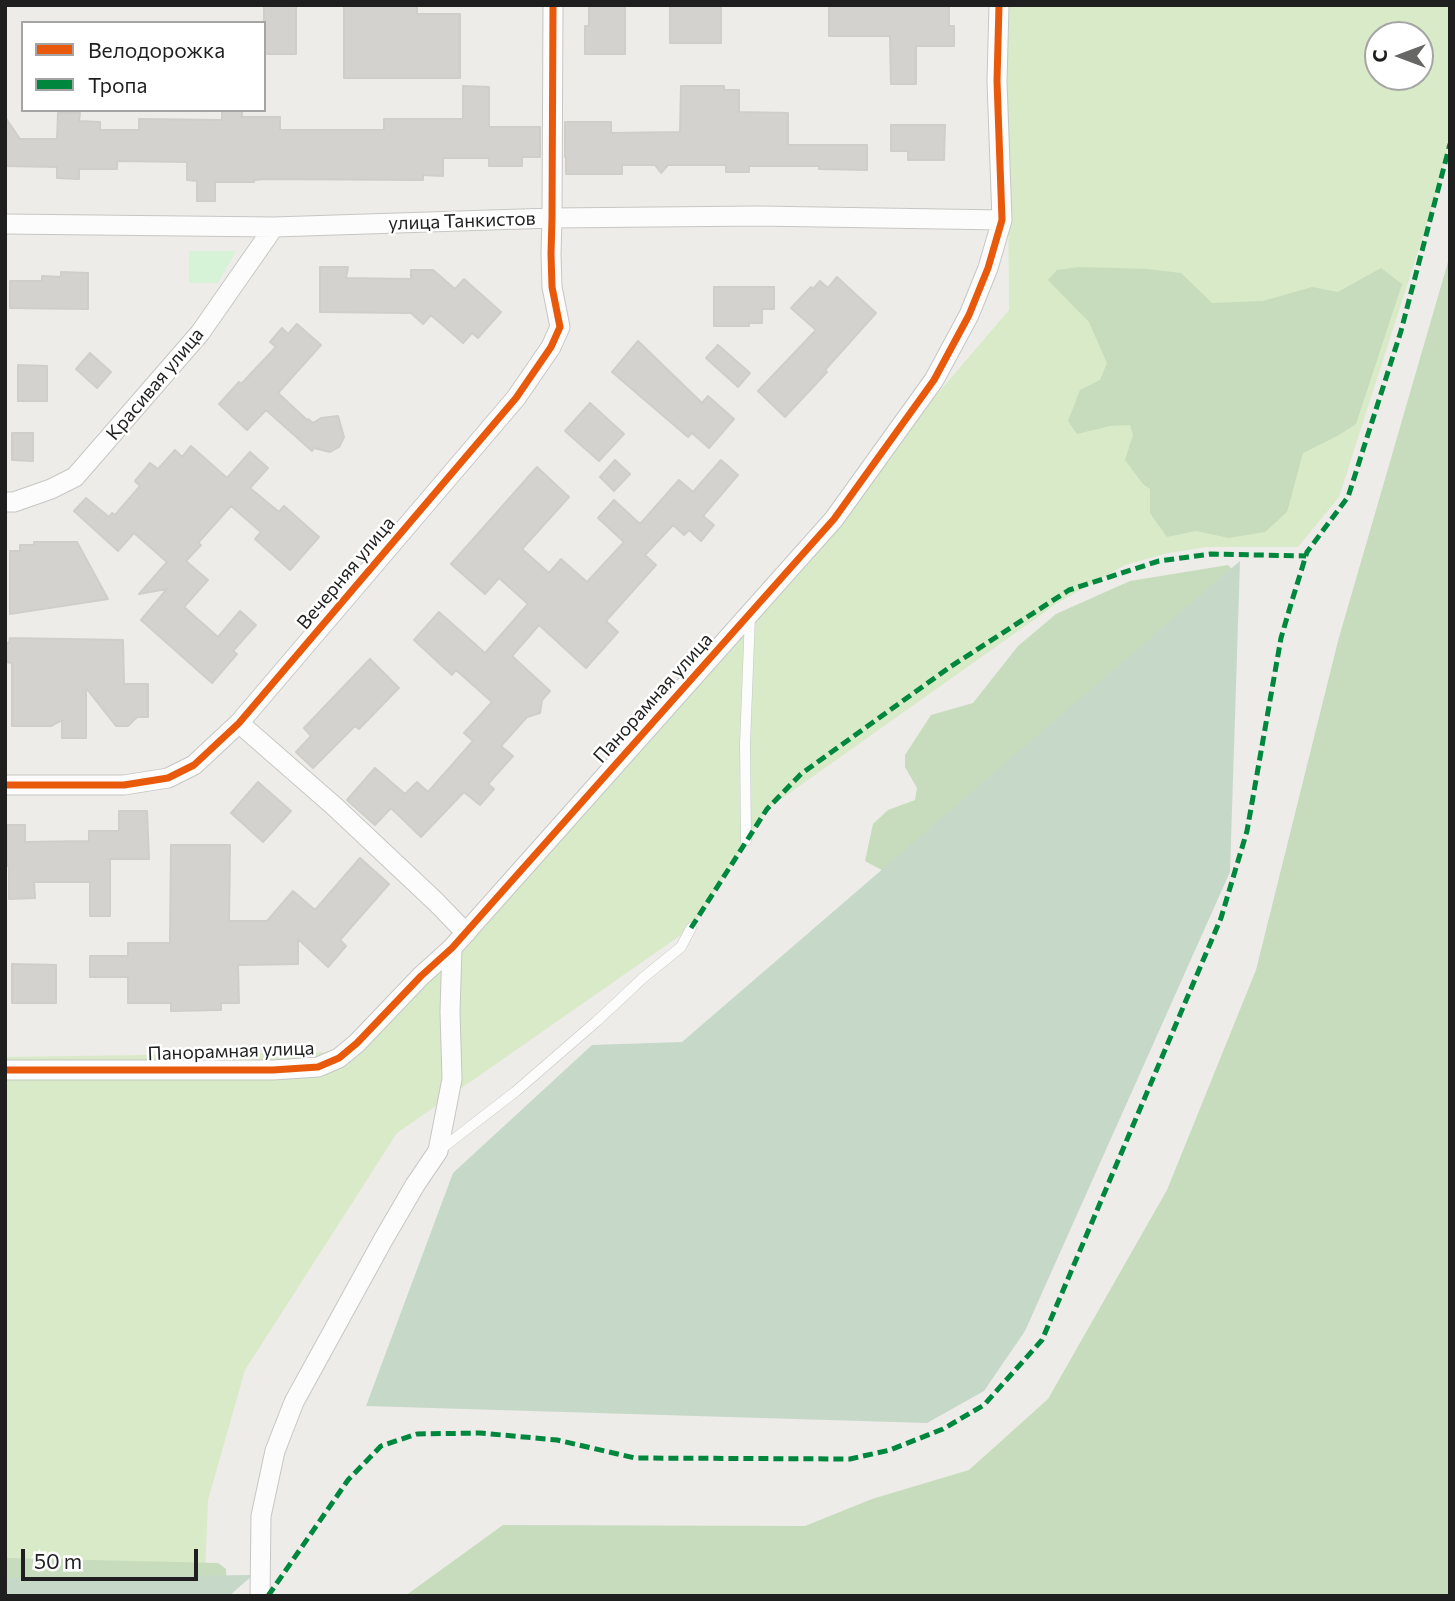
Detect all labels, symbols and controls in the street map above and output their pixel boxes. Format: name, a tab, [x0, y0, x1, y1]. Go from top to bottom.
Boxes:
legend	[21, 21, 266, 112]
north arrow	[1364, 21, 1434, 91]
text: Велодорожка	[88, 37, 225, 62]
text: С	[1368, 50, 1391, 63]
text: Тропа	[88, 72, 147, 97]
street label: улица Танкистов	[388, 207, 536, 235]
street label: Красивая улица	[101, 323, 209, 445]
street label: Вечерняя улица	[292, 512, 400, 634]
street label: Панорамная улица	[589, 628, 717, 768]
street label: Панорамная улица	[147, 1037, 315, 1065]
scale bar	[24, 1534, 201, 1578]
text: 50 m	[34, 1548, 82, 1573]

